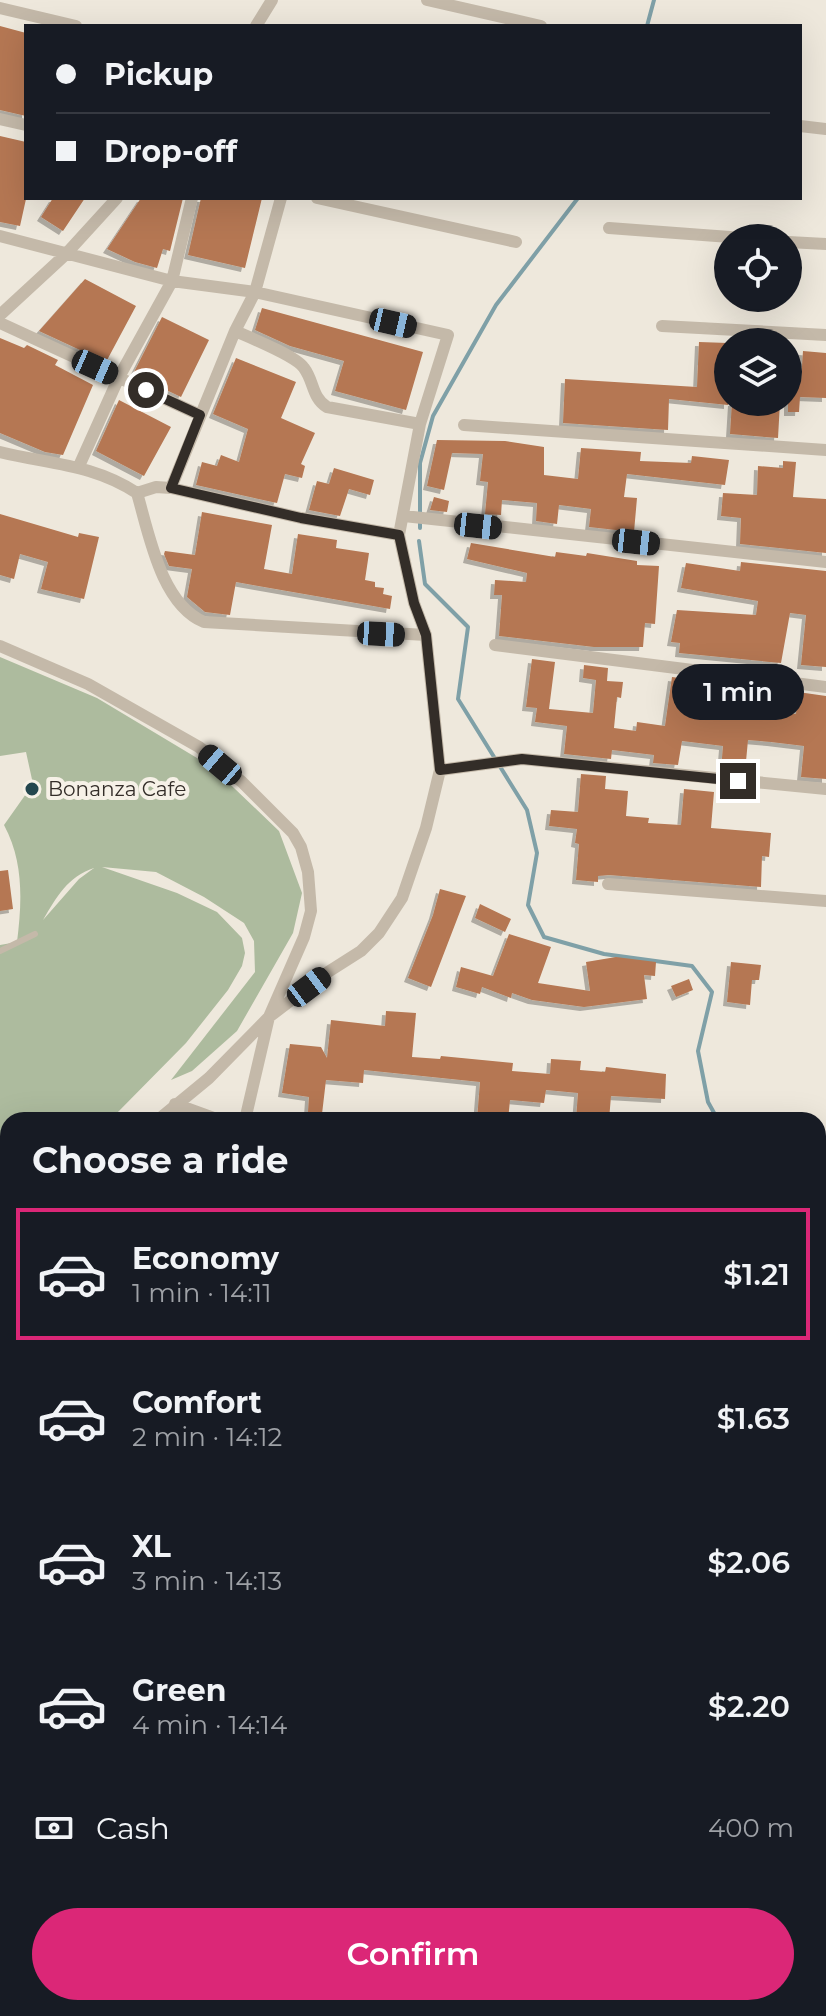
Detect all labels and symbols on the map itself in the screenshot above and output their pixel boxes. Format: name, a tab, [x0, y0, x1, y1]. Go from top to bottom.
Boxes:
car	[367, 306, 419, 340]
car	[68, 346, 122, 388]
route start	[128, 372, 164, 408]
car	[453, 512, 503, 540]
car	[611, 528, 661, 556]
car	[356, 621, 406, 647]
callout: 1 min	[672, 665, 804, 721]
car	[194, 740, 246, 790]
route end	[720, 763, 756, 799]
place label: Bonanza Cafe	[48, 777, 186, 801]
marker: Bonanza Cafe	[23, 780, 41, 798]
car	[283, 963, 335, 1011]

